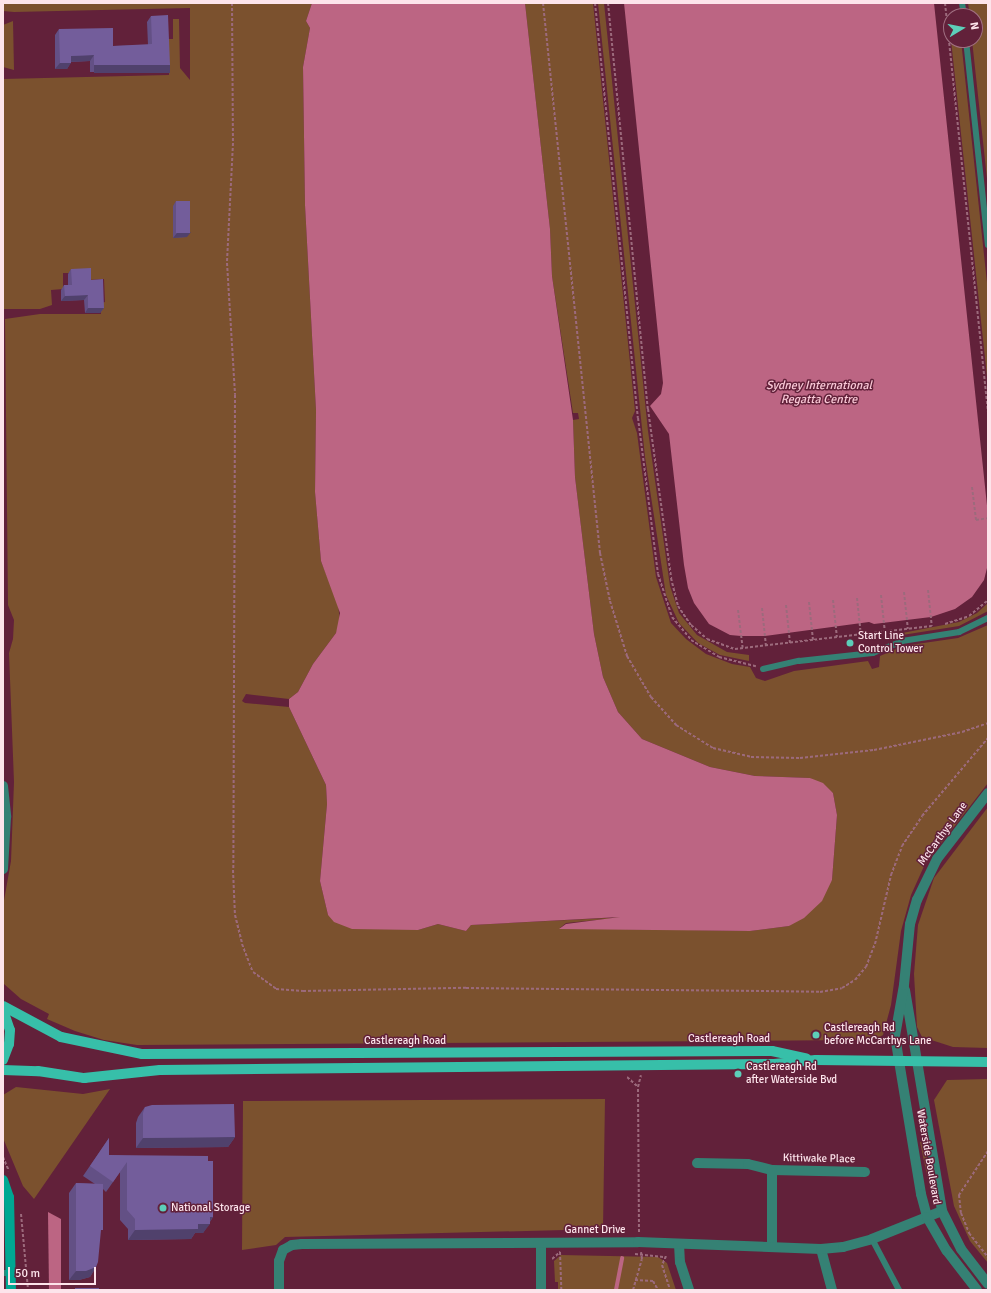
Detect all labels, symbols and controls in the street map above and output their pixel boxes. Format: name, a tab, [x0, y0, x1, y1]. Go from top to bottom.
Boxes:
north arrow	[943, 8, 983, 48]
text: N	[967, 21, 981, 31]
water label: Sydney International Regatta Centre	[766, 379, 872, 407]
place label: Start Line Control Tower	[858, 630, 923, 656]
marker: Start Line Control Tower	[845, 638, 855, 648]
street label: McCarthys Lane	[916, 800, 970, 868]
place label: Castlereagh Rd before McCarthys Lane	[824, 1022, 932, 1048]
marker: Castlereagh Rd before McCarthys Lane	[811, 1030, 821, 1040]
street label: Castlereagh Road	[688, 1032, 770, 1046]
street label: Castlereagh Road	[364, 1034, 446, 1048]
place label: Castlereagh Rd after Waterside Bvd	[746, 1061, 837, 1087]
marker: Castlereagh Rd after Waterside Bvd	[733, 1069, 743, 1079]
street label: Waterside Boulevard	[913, 1108, 943, 1206]
street label: Kittiwake Place	[783, 1152, 855, 1166]
place label: National Storage	[171, 1201, 250, 1215]
marker: National Storage	[158, 1203, 168, 1213]
street label: Gannet Drive	[564, 1223, 626, 1237]
scale bar	[10, 1259, 98, 1285]
text: 50 m	[15, 1266, 40, 1281]

